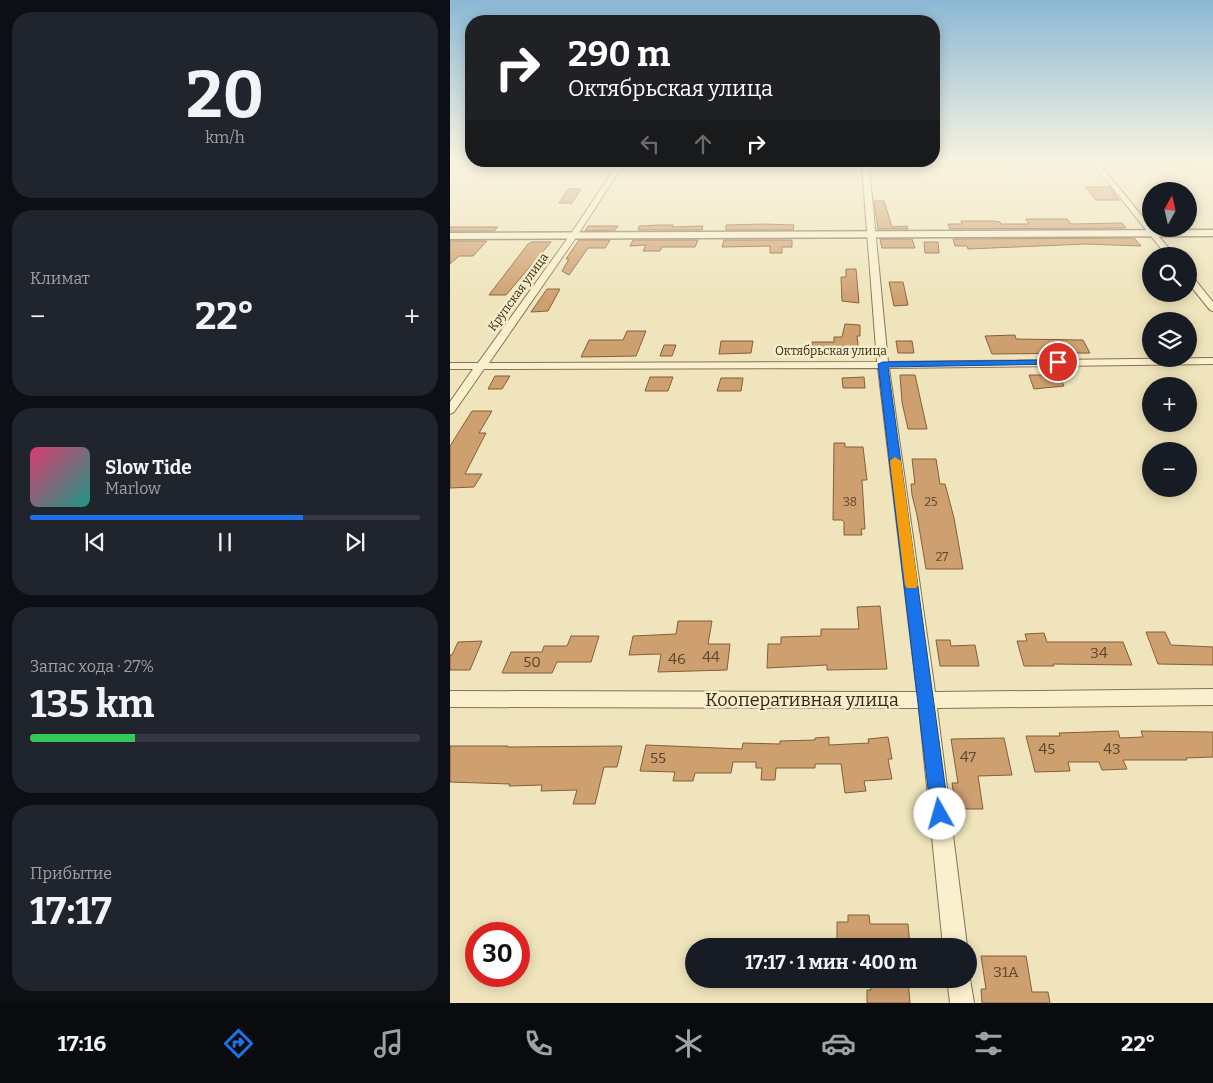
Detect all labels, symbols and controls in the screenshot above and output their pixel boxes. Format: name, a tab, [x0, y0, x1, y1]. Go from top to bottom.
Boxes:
text: 290 m	[568, 33, 670, 75]
icon: right	[485, 35, 550, 100]
text: 20	[186, 56, 264, 134]
text: Октябрьская улица	[568, 75, 773, 102]
text: km/h	[205, 128, 245, 147]
icon: left	[636, 130, 664, 158]
icon: ahead	[689, 130, 717, 158]
icon: right	[742, 130, 770, 158]
north arrow	[1142, 182, 1198, 238]
map controls	[1142, 182, 1197, 497]
button: search	[1142, 247, 1197, 302]
street label: Крупская улица	[485, 250, 551, 334]
text: Климат	[30, 269, 90, 288]
text: 22°	[195, 293, 254, 339]
text: −	[30, 300, 45, 333]
text: +	[404, 300, 420, 333]
button: layers	[1142, 312, 1197, 367]
pin	[1037, 341, 1079, 383]
street label: Октябрьская улица	[775, 344, 887, 358]
icon: arrive	[1044, 348, 1072, 376]
button: +	[1142, 377, 1197, 432]
button: −	[1142, 442, 1197, 497]
text: Slow Tide	[105, 456, 192, 479]
text: Marlow	[105, 479, 161, 498]
house number: 38	[843, 495, 857, 509]
house number: 25	[925, 495, 937, 509]
icon: previous	[81, 528, 109, 556]
icon: pause	[211, 528, 239, 556]
icon: next	[341, 528, 369, 556]
house number: 27	[936, 550, 948, 564]
house number: 34	[1090, 644, 1108, 662]
house number: 44	[702, 648, 720, 666]
house number: 46	[668, 650, 686, 668]
house number: 50	[523, 653, 541, 671]
text: Запас хода · 27%	[30, 657, 154, 676]
text: 135 km	[30, 681, 154, 727]
street label: Кооперативная улица	[705, 689, 899, 711]
house number: 45	[1039, 740, 1055, 758]
house number: 43	[1103, 740, 1121, 758]
house number: 47	[960, 748, 977, 766]
house number: 55	[650, 749, 666, 767]
position arrow	[913, 787, 965, 839]
text: Прибытие	[30, 864, 112, 883]
text: 17:17	[30, 888, 112, 934]
speed limit sign: 30	[465, 922, 530, 987]
text: 17:17 · 1 мин · 400 m	[745, 951, 917, 974]
house number: 31А	[993, 963, 1019, 981]
icon: directions	[221, 1026, 256, 1061]
icon: music	[371, 1026, 406, 1061]
icon: phone	[521, 1026, 556, 1061]
icon: climate	[671, 1026, 706, 1061]
icon: car	[821, 1026, 856, 1061]
icon: filters	[971, 1026, 1006, 1061]
text: 17:16	[57, 1030, 106, 1057]
text: 22°	[1121, 1030, 1156, 1057]

